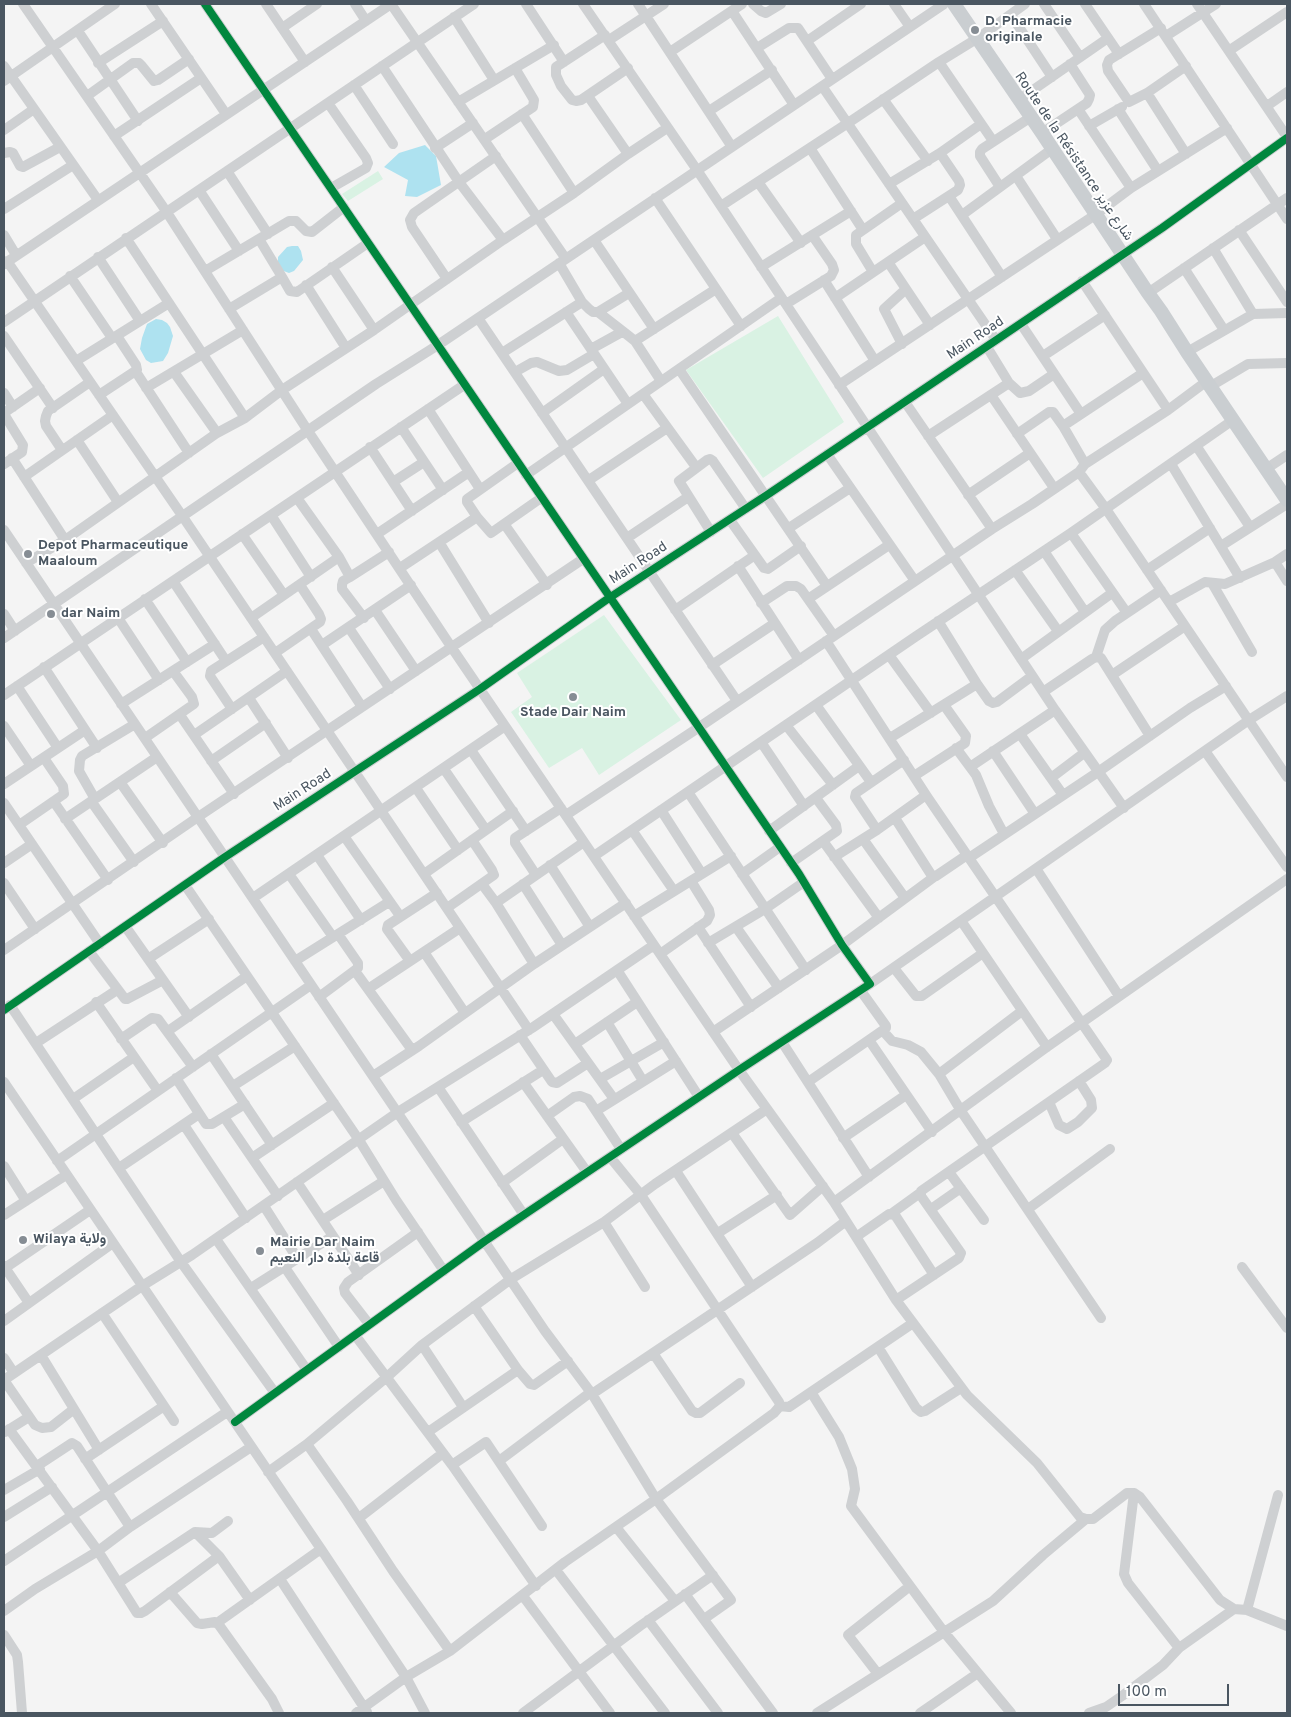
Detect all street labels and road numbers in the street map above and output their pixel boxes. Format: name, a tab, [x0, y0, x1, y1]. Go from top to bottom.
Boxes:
street label: Route de la Résistance شارع عزيز	[1010, 69, 1136, 245]
street label: Main Road	[944, 314, 1008, 364]
street label: Main Road	[607, 539, 671, 589]
street label: Main Road	[271, 766, 335, 816]

